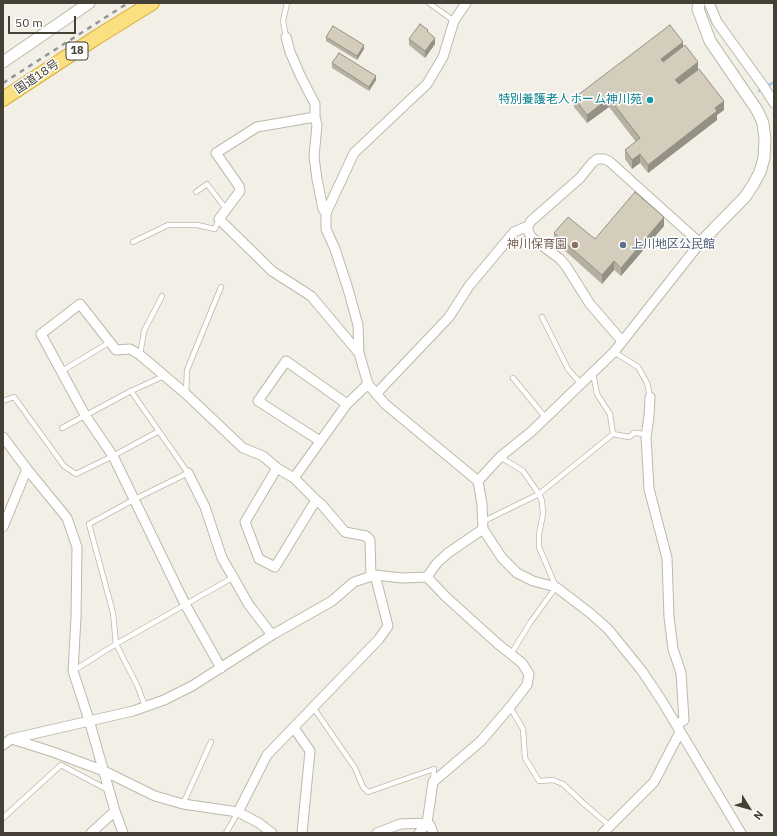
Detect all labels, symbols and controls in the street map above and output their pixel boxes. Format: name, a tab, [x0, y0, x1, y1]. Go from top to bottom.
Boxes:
scale bar	[10, 8, 78, 34]
text: 50 m	[15, 15, 43, 30]
road number: 18	[66, 42, 88, 60]
street label: 国道18号	[12, 57, 62, 97]
place label: 特別養護老人ホーム神川苑	[498, 93, 642, 107]
marker: 特別養護老人ホーム神川苑	[645, 95, 655, 105]
place label: 神川保育園	[507, 238, 567, 252]
place label: 上川地区公民館	[631, 238, 715, 252]
marker: 神川保育園	[570, 240, 580, 250]
marker: 上川地区公民館	[618, 240, 628, 250]
north arrow	[729, 788, 769, 828]
text: N	[751, 808, 767, 823]

